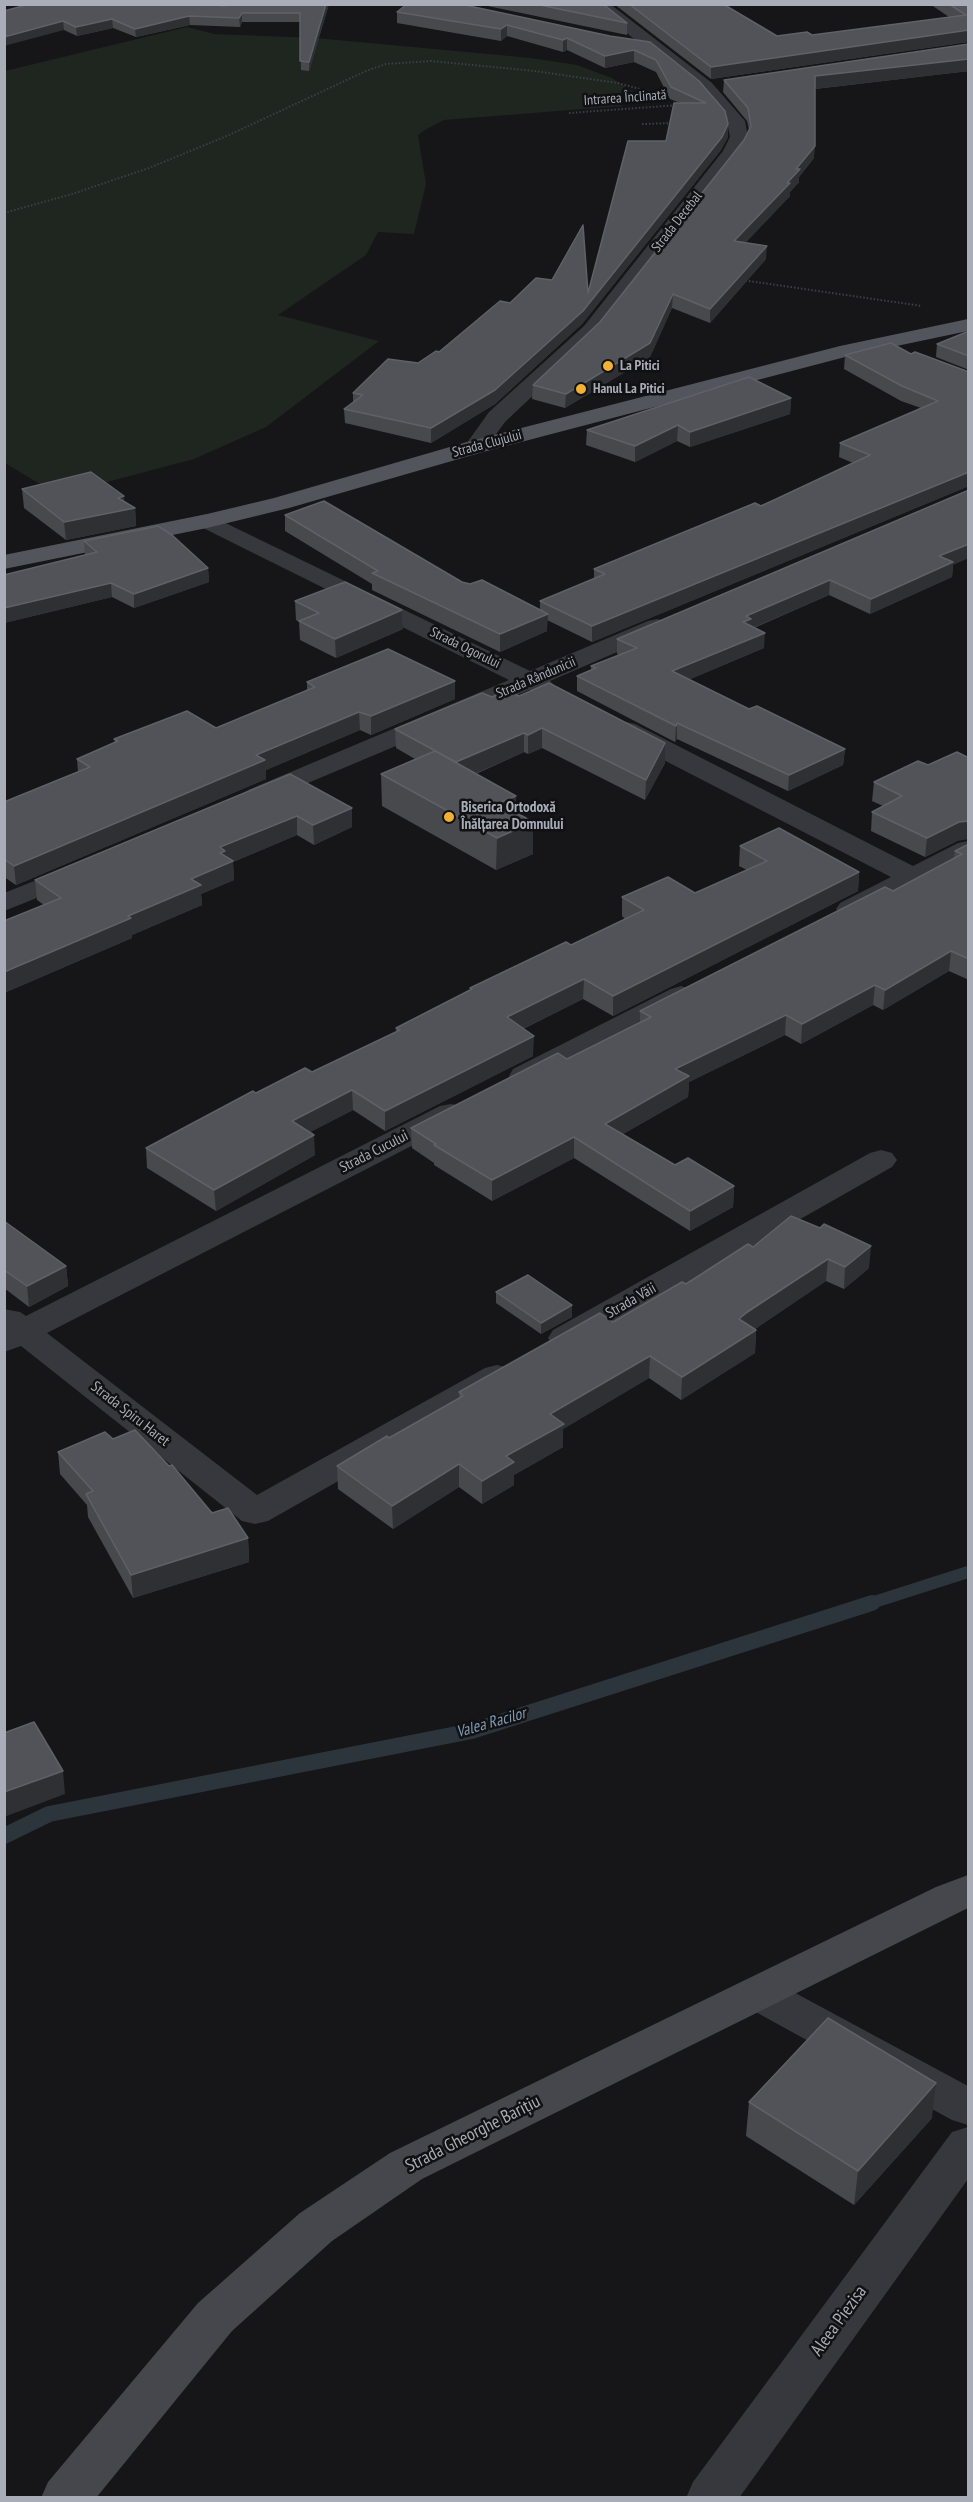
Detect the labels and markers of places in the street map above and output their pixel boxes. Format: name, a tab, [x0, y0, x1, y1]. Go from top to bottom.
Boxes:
place label: La Pitici	[620, 358, 660, 374]
marker: La Pitici	[601, 359, 615, 373]
place label: Hanul La Pitici	[593, 381, 665, 397]
marker: Hanul La Pitici	[574, 382, 588, 396]
place label: Biserica Ortodoxă Înălțarea Domnului	[461, 799, 564, 834]
marker: Biserica Ortodoxă Înălțarea Domnului	[442, 810, 456, 824]

